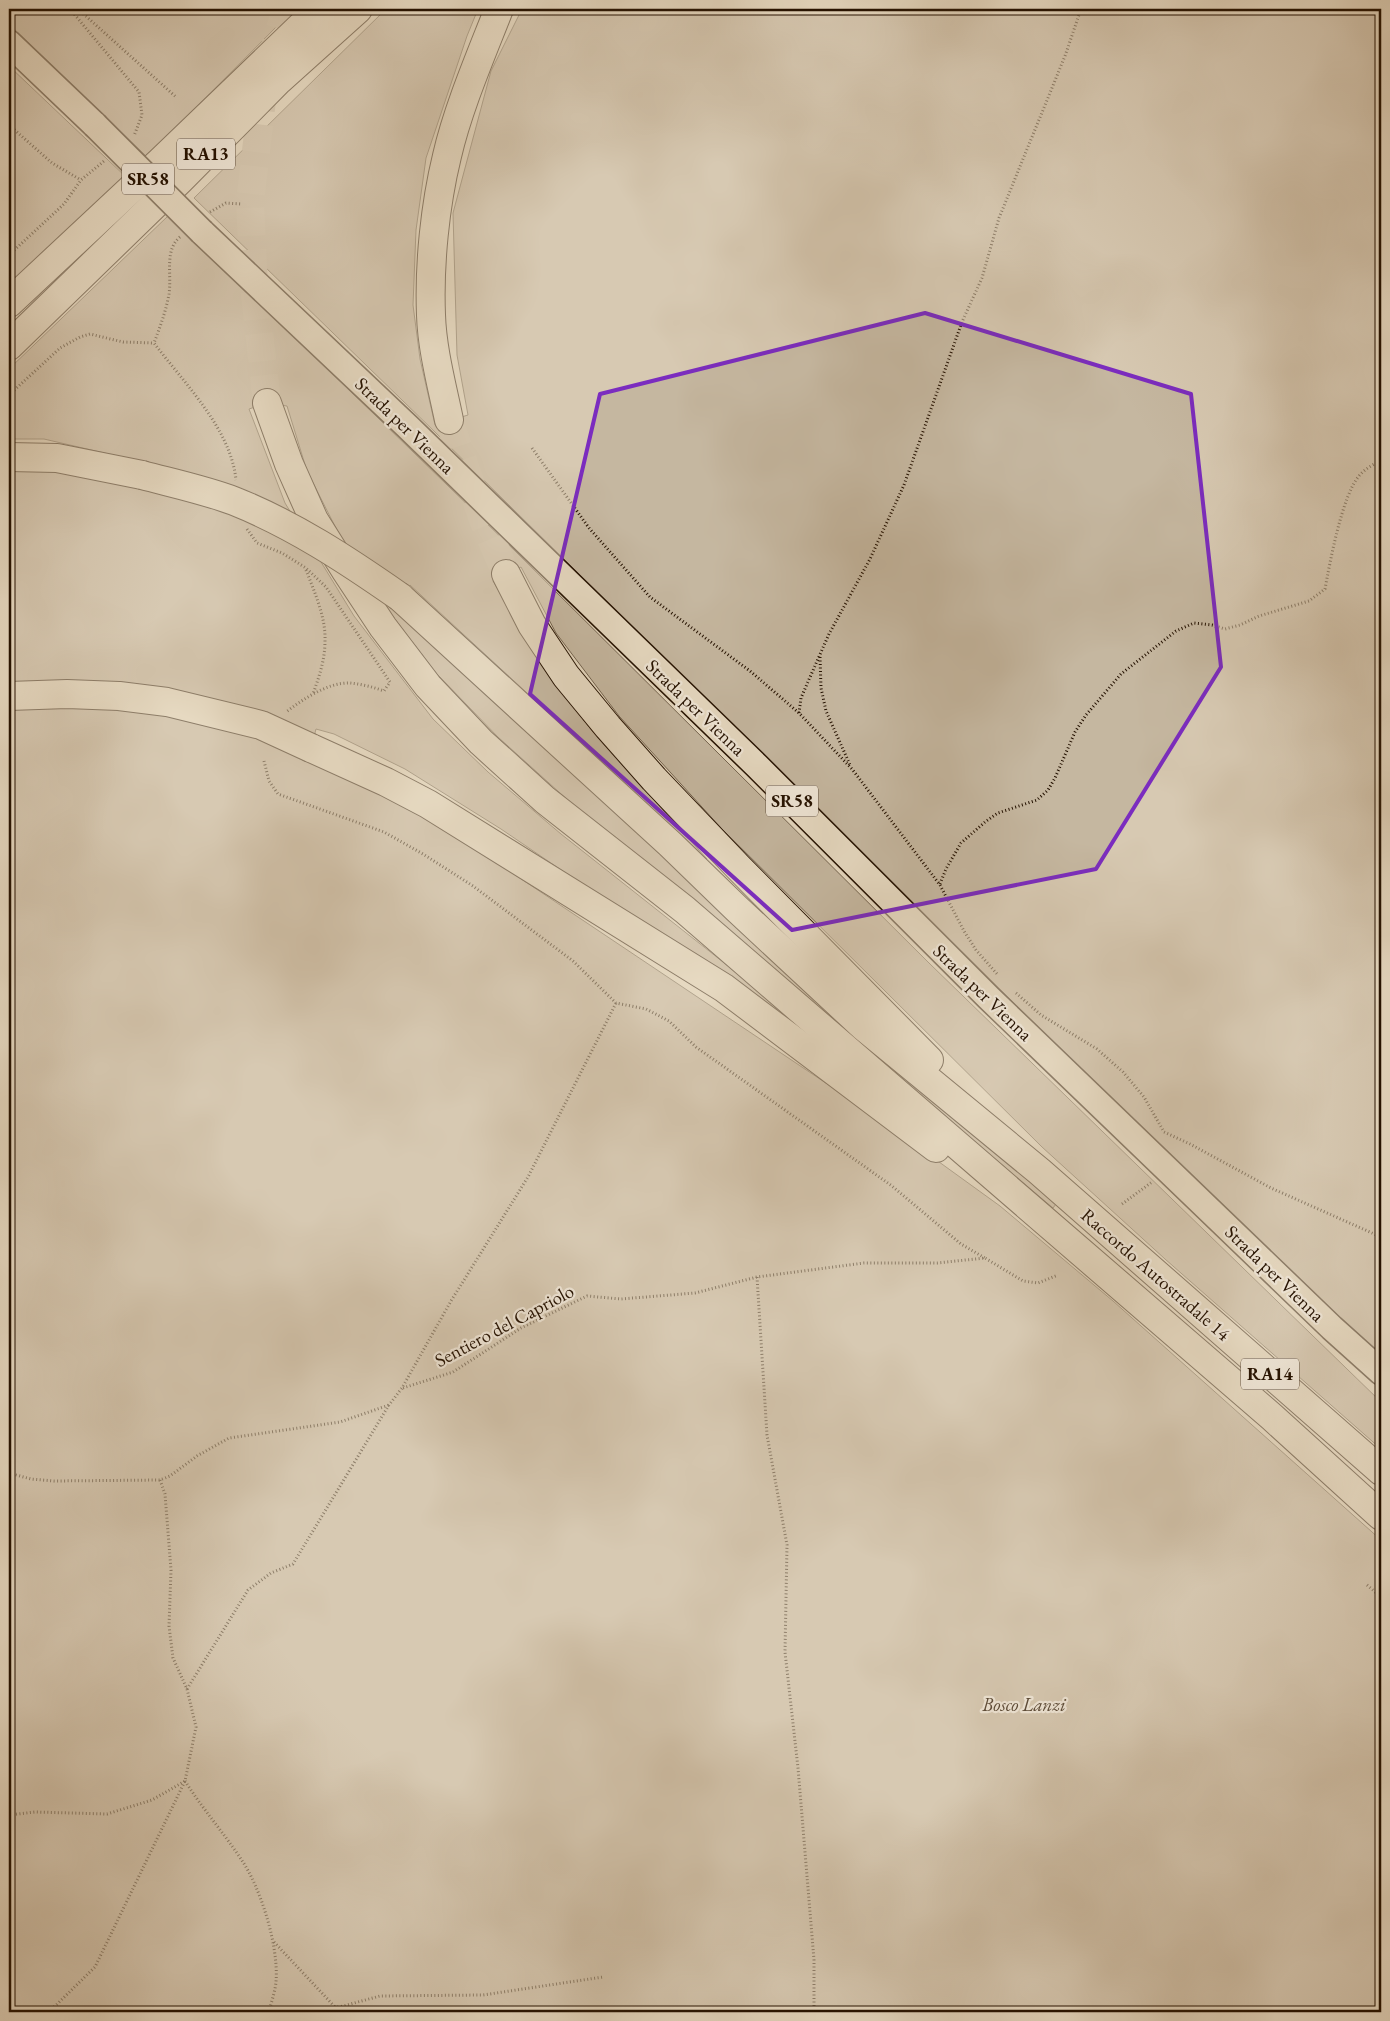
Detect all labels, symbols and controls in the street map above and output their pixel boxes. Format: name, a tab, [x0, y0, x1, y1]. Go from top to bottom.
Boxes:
road number: RA13	[177, 138, 235, 170]
road number: SR58	[122, 163, 174, 194]
street label: Strada per Vienna	[349, 371, 460, 480]
street label: Strada per Vienna	[640, 653, 751, 762]
road number: SR58	[766, 786, 818, 816]
street label: Strada per Vienna	[927, 938, 1038, 1047]
street label: Raccordo Autostradale 14	[1076, 1203, 1236, 1347]
street label: Strada per Vienna	[1219, 1219, 1330, 1328]
street label: Sentiero del Capriolo	[430, 1278, 578, 1373]
road number: RA14	[1241, 1358, 1299, 1390]
park label: Bosco Lanzi	[981, 1692, 1067, 1717]

